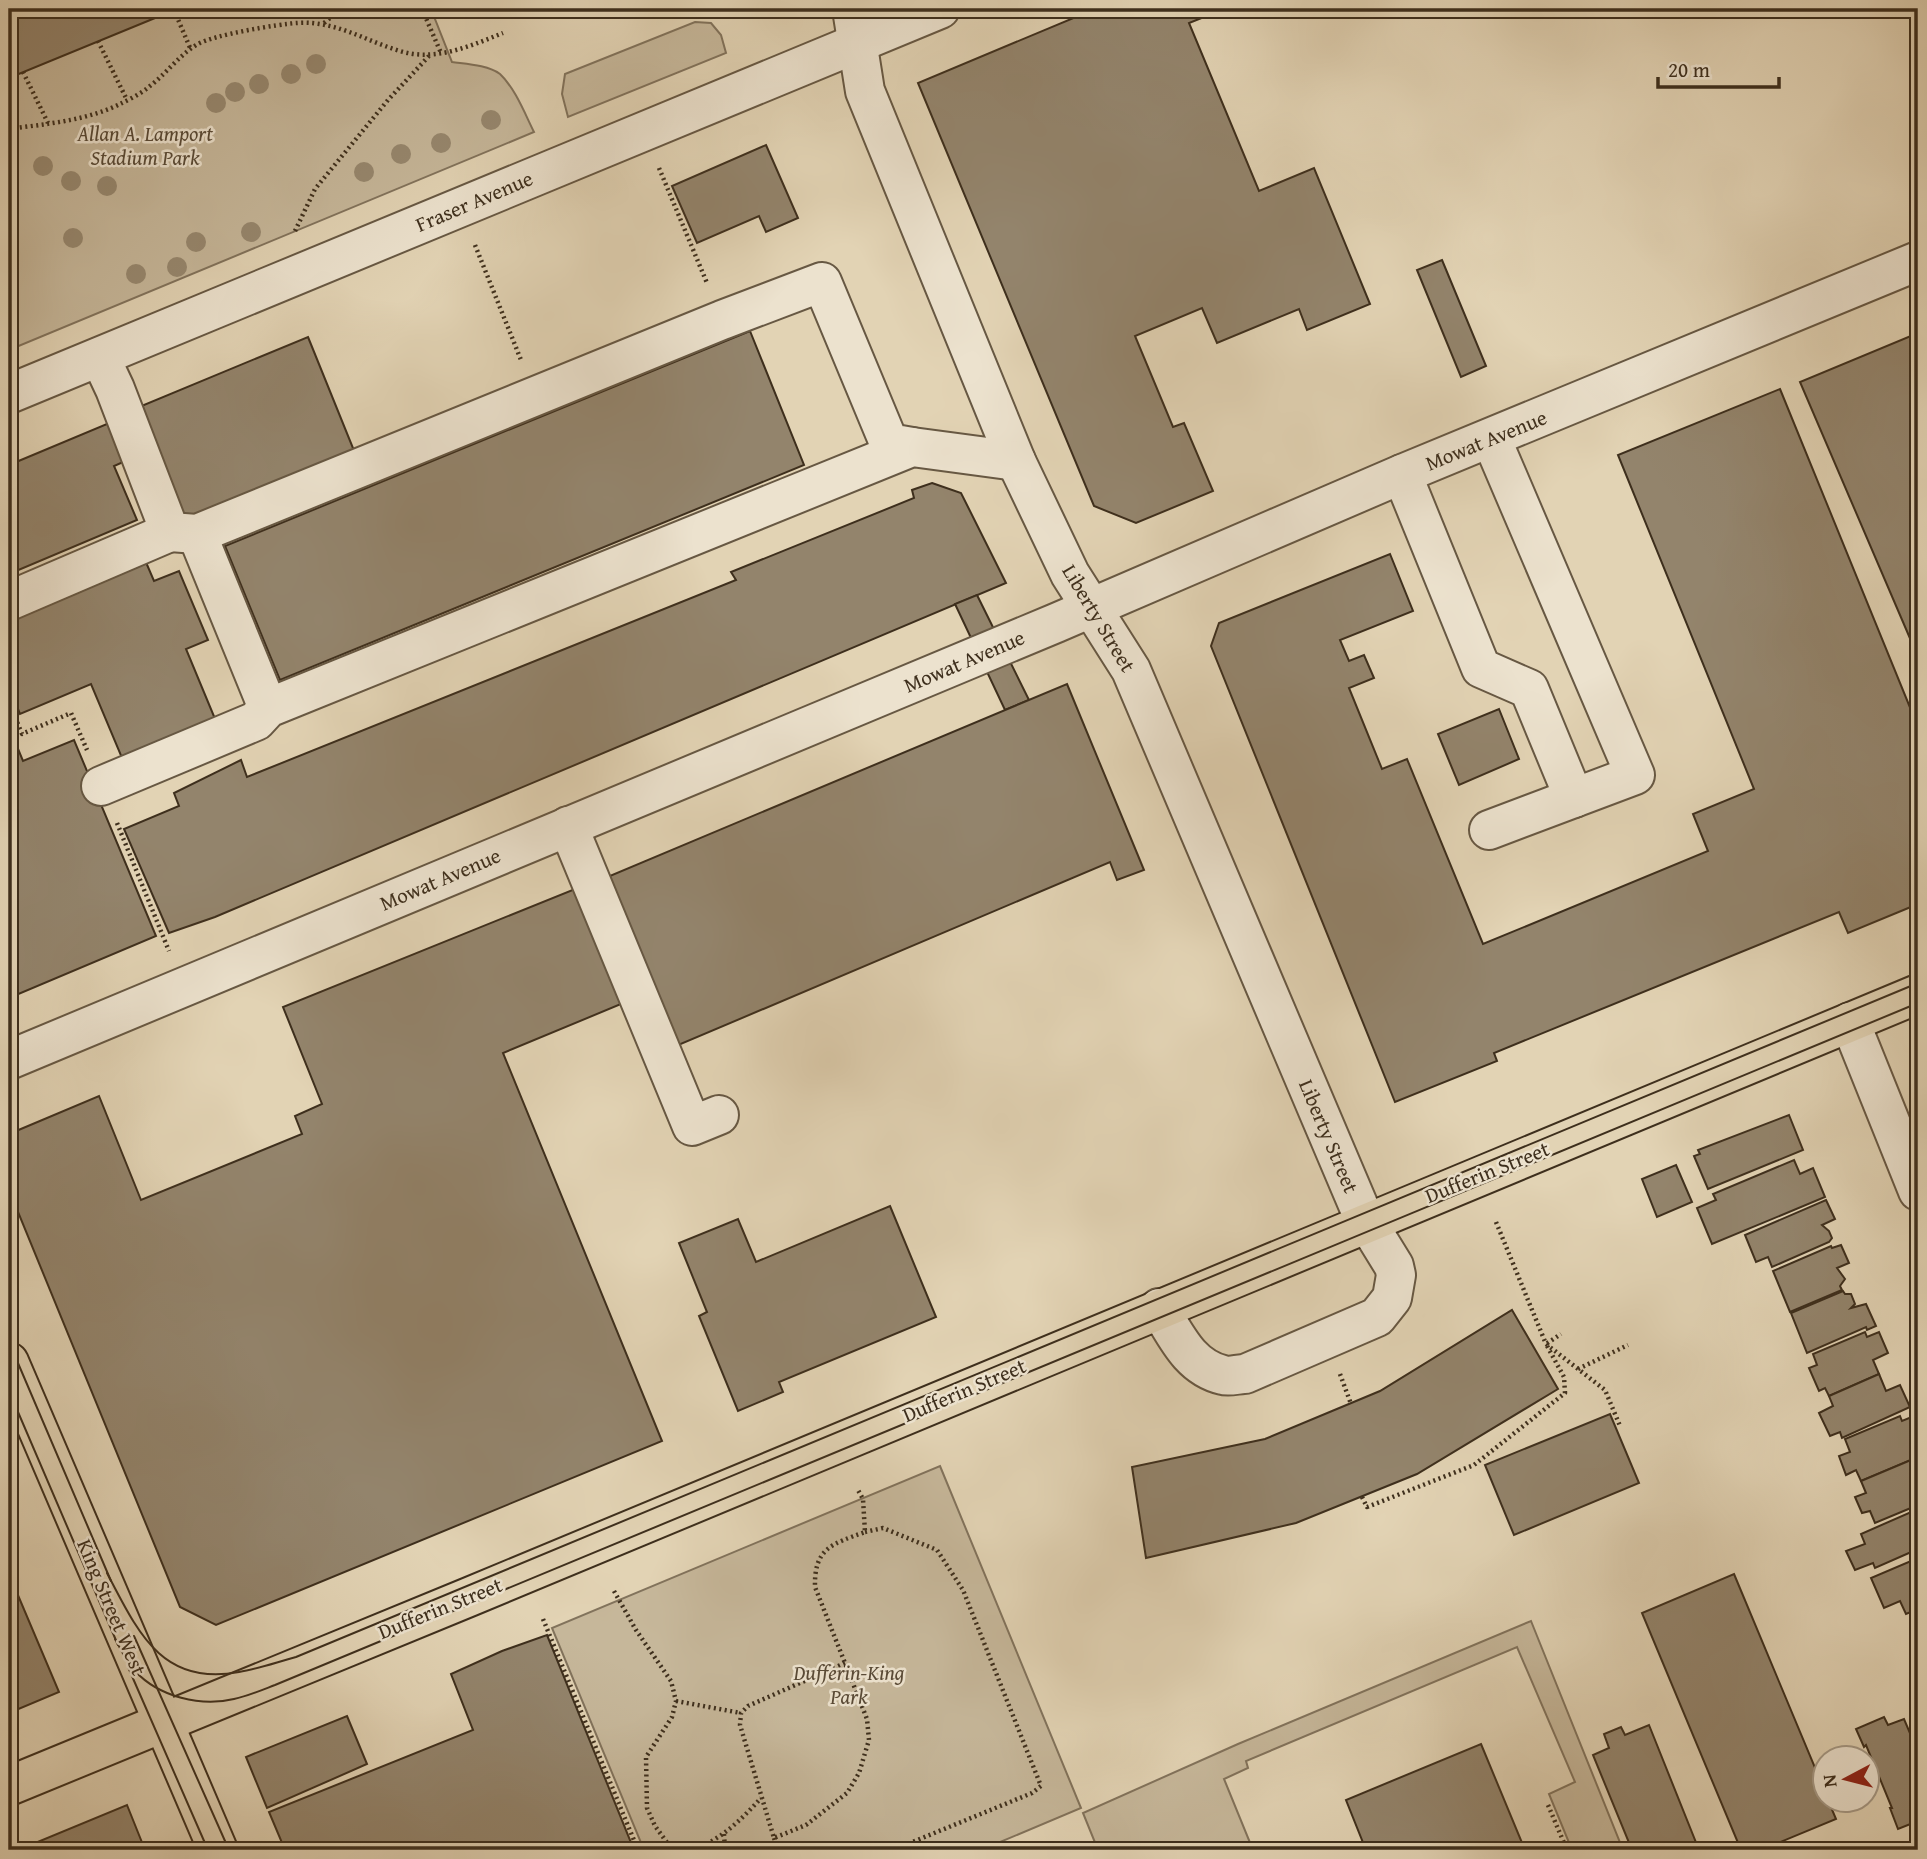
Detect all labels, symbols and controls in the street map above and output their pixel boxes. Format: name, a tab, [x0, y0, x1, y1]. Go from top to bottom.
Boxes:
scale bar	[1658, 46, 1778, 90]
text: 20 m	[1668, 54, 1710, 85]
park label: Allan A. Lamport Stadium Park	[76, 118, 213, 173]
street label: Fraser Avenue	[411, 162, 538, 240]
street label: Mowat Avenue	[1421, 401, 1552, 478]
street label: Liberty Street	[1055, 558, 1144, 678]
street label: Mowat Avenue	[899, 622, 1029, 700]
street label: Mowat Avenue	[375, 840, 505, 918]
street label: Liberty Street	[1291, 1074, 1367, 1198]
street label: Dufferin Street	[1420, 1133, 1554, 1211]
street label: Dufferin Street	[897, 1350, 1031, 1430]
street label: King Street West	[69, 1534, 155, 1681]
street label: Dufferin Street	[373, 1569, 507, 1647]
park label: Dufferin-King Park	[793, 1657, 905, 1712]
north arrow	[1812, 1744, 1882, 1814]
text: N	[1814, 1773, 1844, 1789]

